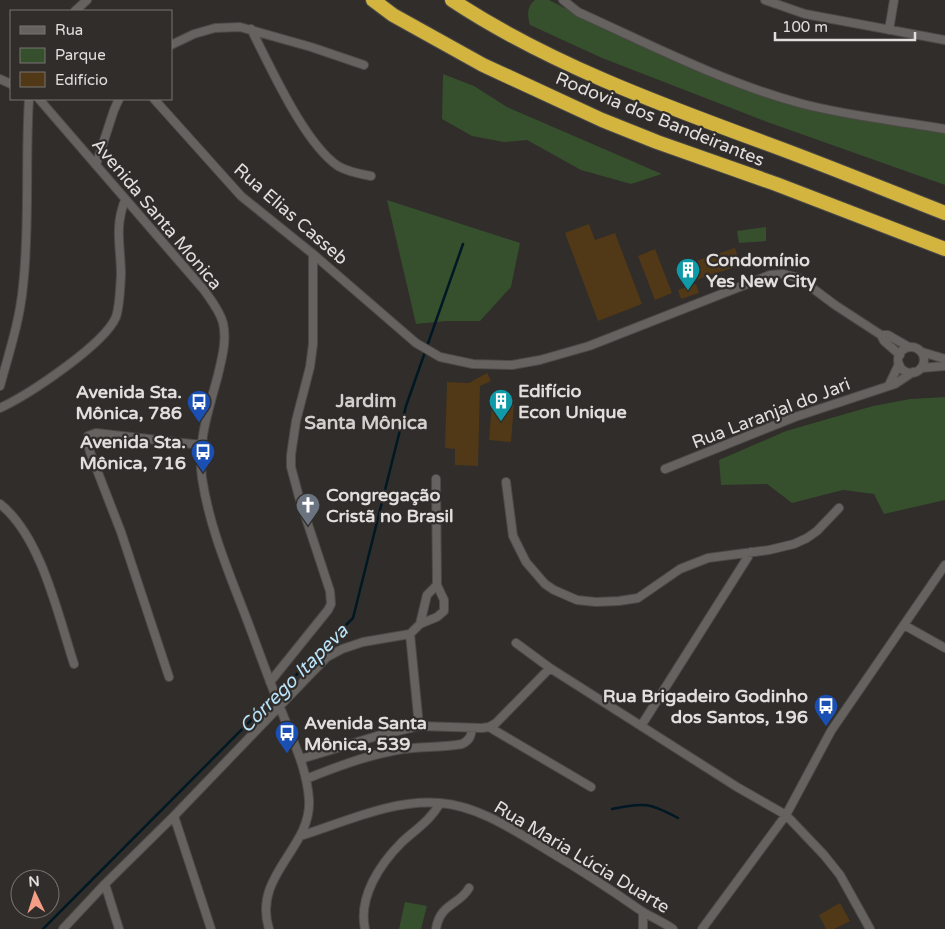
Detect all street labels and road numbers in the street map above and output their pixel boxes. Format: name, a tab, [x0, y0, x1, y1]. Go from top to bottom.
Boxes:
street label: Rodovia dos Bandeirantes	[552, 67, 768, 171]
street label: Avenida Santa Monica	[87, 134, 227, 294]
street label: Rua Elias Casseb	[229, 158, 353, 270]
street label: Rua Laranjal do Jari	[689, 373, 853, 453]
street label: Rua Maria Lúcia Duarte	[490, 796, 674, 918]

